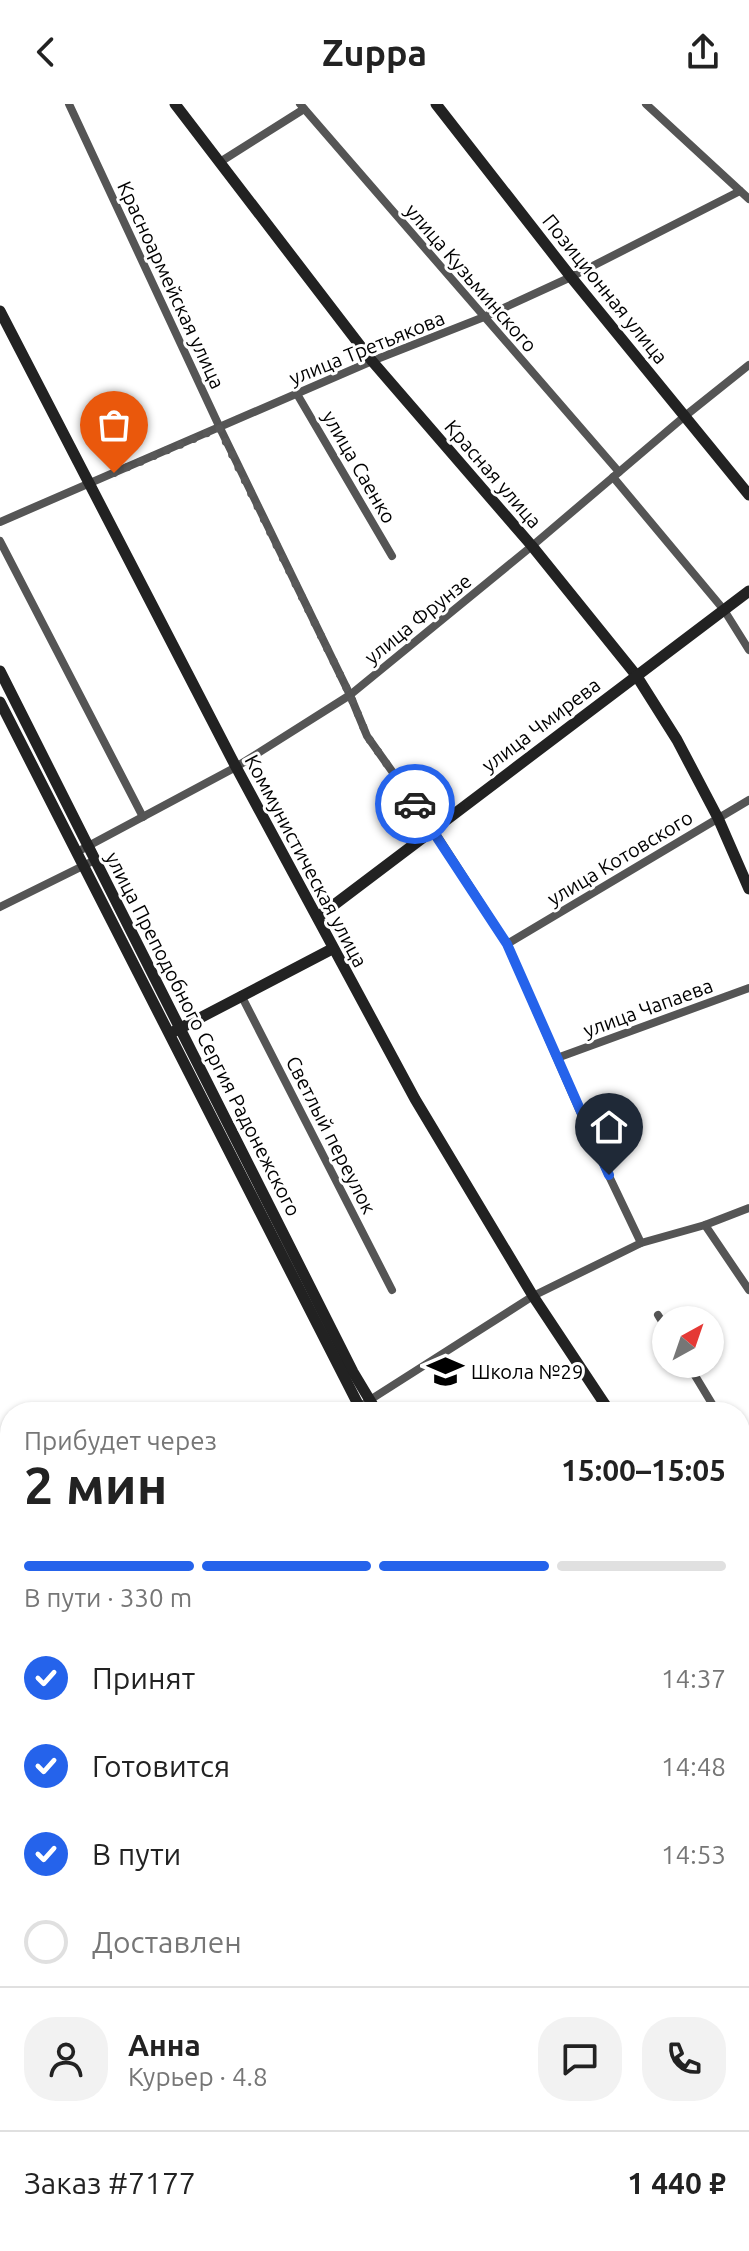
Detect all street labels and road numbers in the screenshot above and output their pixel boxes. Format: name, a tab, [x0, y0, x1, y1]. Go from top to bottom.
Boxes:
street label: Красноармейская улица	[113, 177, 230, 392]
street label: улица Кузьминского	[401, 199, 542, 357]
street label: Позиционная улица	[538, 209, 673, 368]
street label: улица Третьякова	[286, 306, 448, 389]
street label: улица Саенко	[318, 406, 401, 527]
street label: Красная улица	[440, 415, 547, 532]
street label: улица Фрунзе	[360, 569, 476, 669]
street label: улица Чмирева	[477, 673, 604, 777]
street label: Коммунистическая улица	[241, 750, 372, 971]
street label: улица Котовского	[543, 805, 696, 910]
street label: улица Преподобного Сергия Радонежского	[101, 848, 306, 1220]
street label: улица Чапаева	[580, 973, 716, 1042]
street label: Светлый переулок	[282, 1052, 381, 1217]

